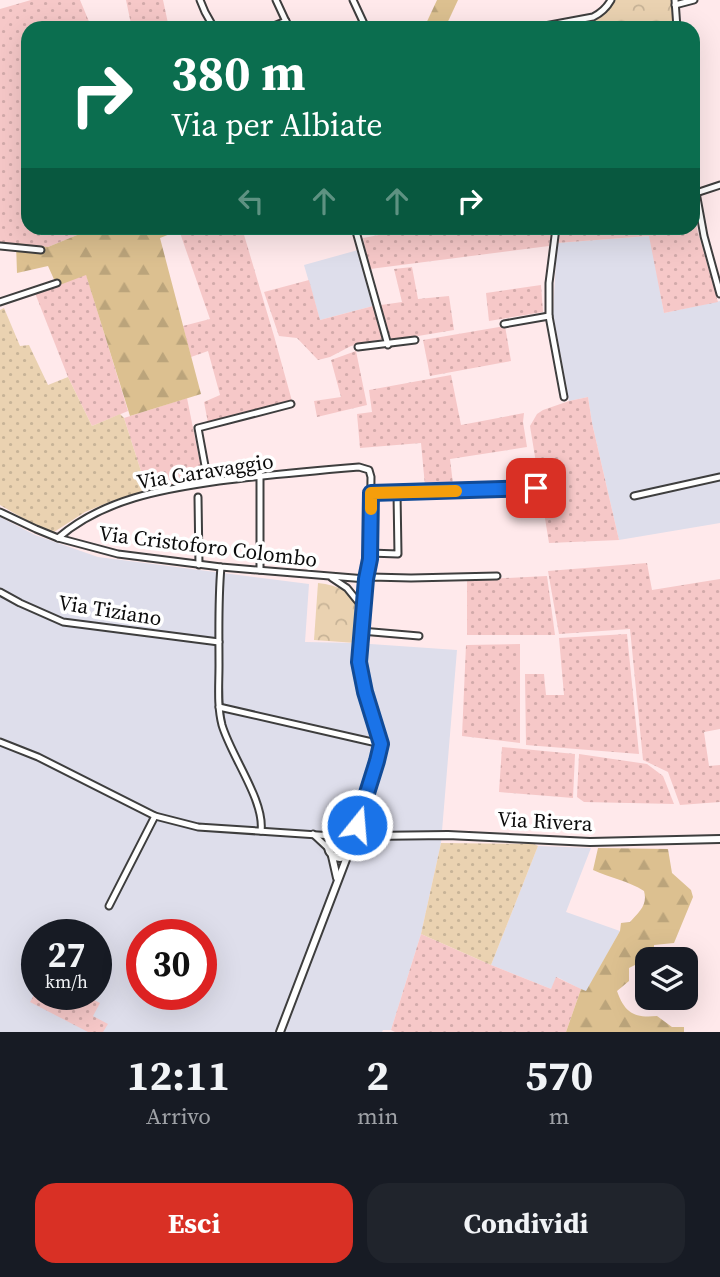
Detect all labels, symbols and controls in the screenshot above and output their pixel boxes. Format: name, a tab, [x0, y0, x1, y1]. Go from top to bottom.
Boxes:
text: 380 m	[171, 39, 306, 106]
icon: right	[56, 49, 147, 140]
text: Via per Albiate	[171, 103, 383, 147]
icon: left	[232, 182, 270, 220]
icon: ahead	[305, 182, 343, 220]
icon: ahead	[378, 182, 416, 220]
icon: right	[451, 182, 489, 220]
street label: Via Caravaggio	[134, 446, 276, 496]
pin	[506, 458, 566, 518]
icon: arrive	[517, 469, 555, 507]
street label: Via Cristoforo Colombo	[97, 518, 319, 574]
street label: Via Tiziano	[56, 587, 164, 633]
position arrow	[320, 788, 394, 862]
street label: Via Rivera	[497, 804, 594, 838]
speed limit sign: 30	[126, 919, 217, 1010]
text: 27	[48, 931, 85, 979]
map controls	[635, 947, 698, 1010]
button: layers	[635, 947, 698, 1010]
text: km/h	[45, 969, 88, 994]
text: 12:11	[127, 1046, 230, 1104]
text: 2	[366, 1046, 389, 1104]
text: 570	[525, 1046, 593, 1104]
text: Arrivo	[146, 1100, 211, 1132]
text: min	[357, 1100, 398, 1132]
text: m	[549, 1100, 570, 1132]
button: Esci	[35, 1183, 353, 1263]
button: Condividi	[367, 1183, 685, 1263]

